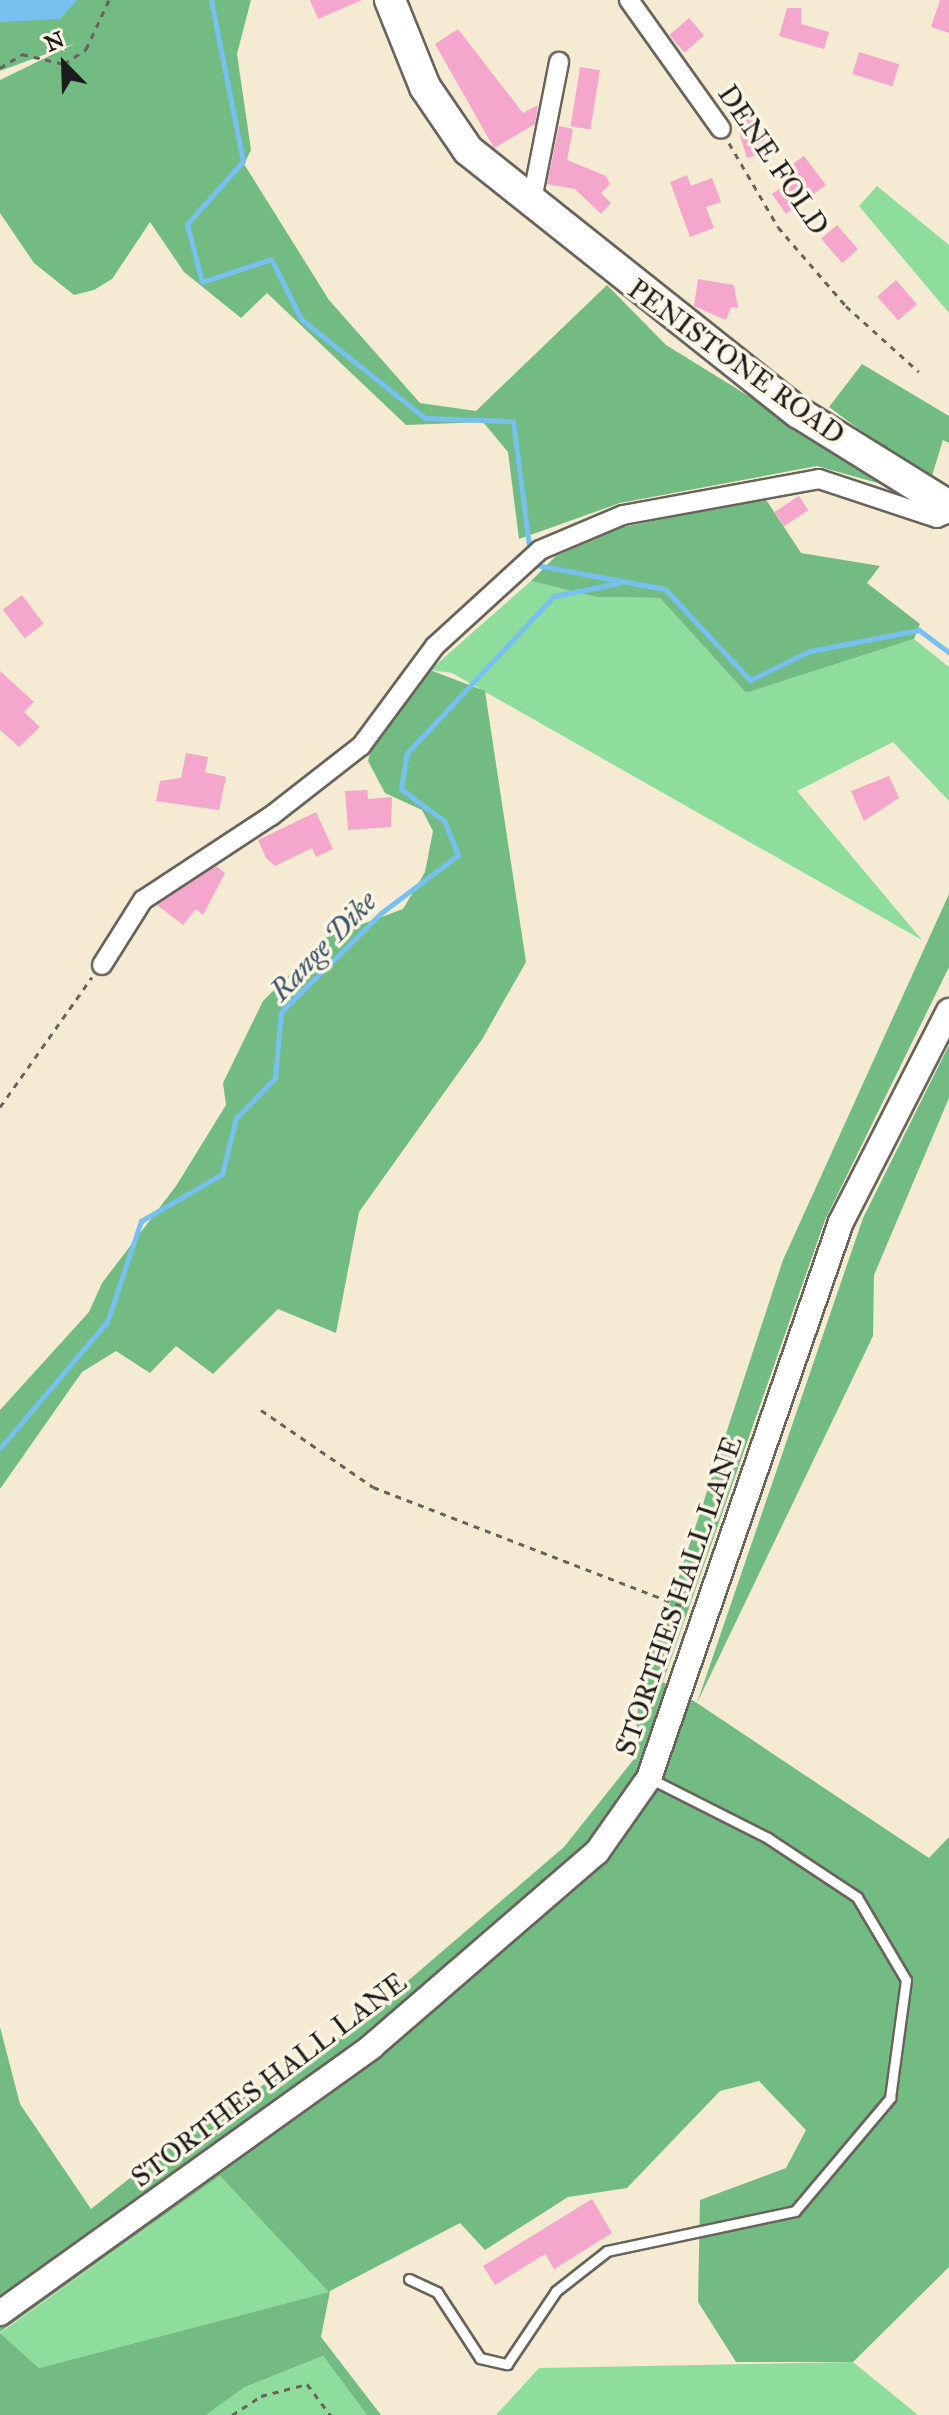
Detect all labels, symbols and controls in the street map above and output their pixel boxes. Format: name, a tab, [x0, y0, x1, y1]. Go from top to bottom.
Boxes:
north arrow	[24, 24, 104, 104]
text: N	[41, 25, 68, 58]
street label: DENE FOLD	[710, 79, 836, 241]
street label: PENISTONE ROAD	[621, 272, 851, 452]
water label: Range Dike	[262, 884, 384, 1008]
street label: STORTHES HALL LANE	[608, 1432, 750, 1760]
street label: STORTHES HALL LANE	[125, 1966, 413, 2194]

